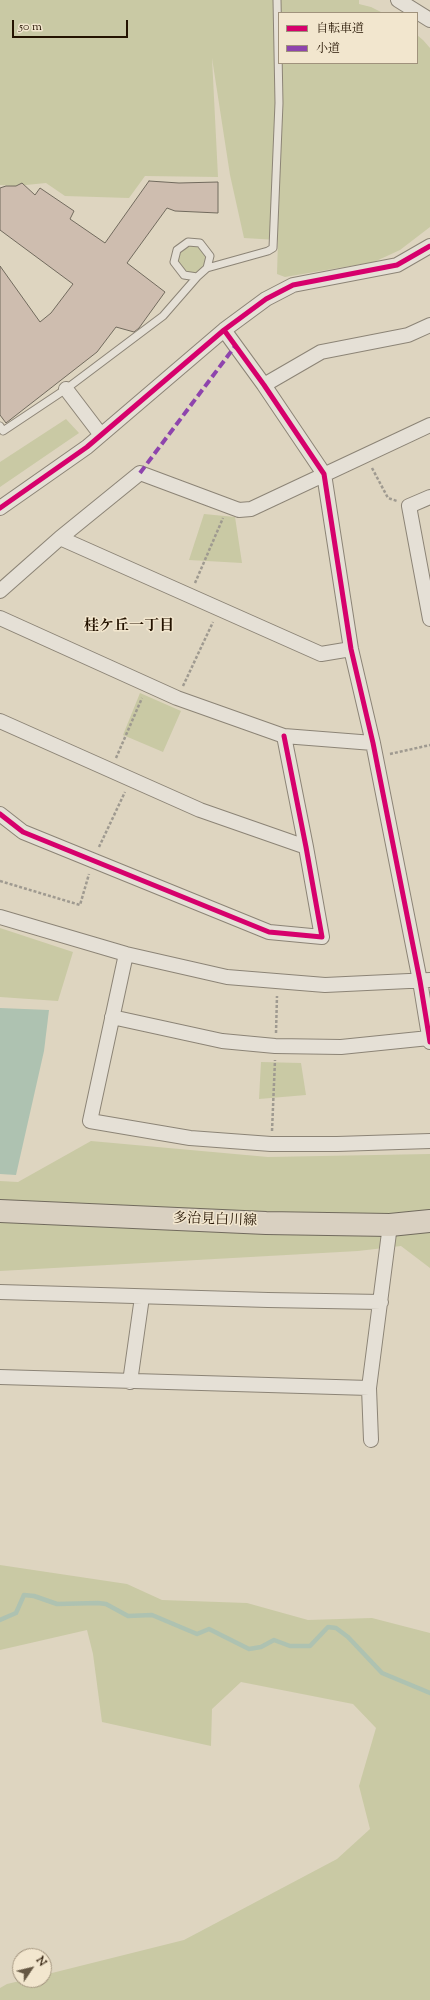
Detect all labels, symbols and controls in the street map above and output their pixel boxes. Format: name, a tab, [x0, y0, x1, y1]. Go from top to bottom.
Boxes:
scale bar	[14, 12, 130, 38]
legend	[278, 12, 418, 64]
text: 50 m	[19, 18, 42, 36]
text: 自転車道	[316, 20, 364, 38]
text: 小道	[316, 40, 340, 58]
district label: 桂ケ丘一丁目	[84, 618, 174, 636]
street label: 多治見白川線	[173, 1211, 257, 1231]
north arrow	[12, 1948, 52, 1988]
text: N	[32, 1954, 50, 1970]

